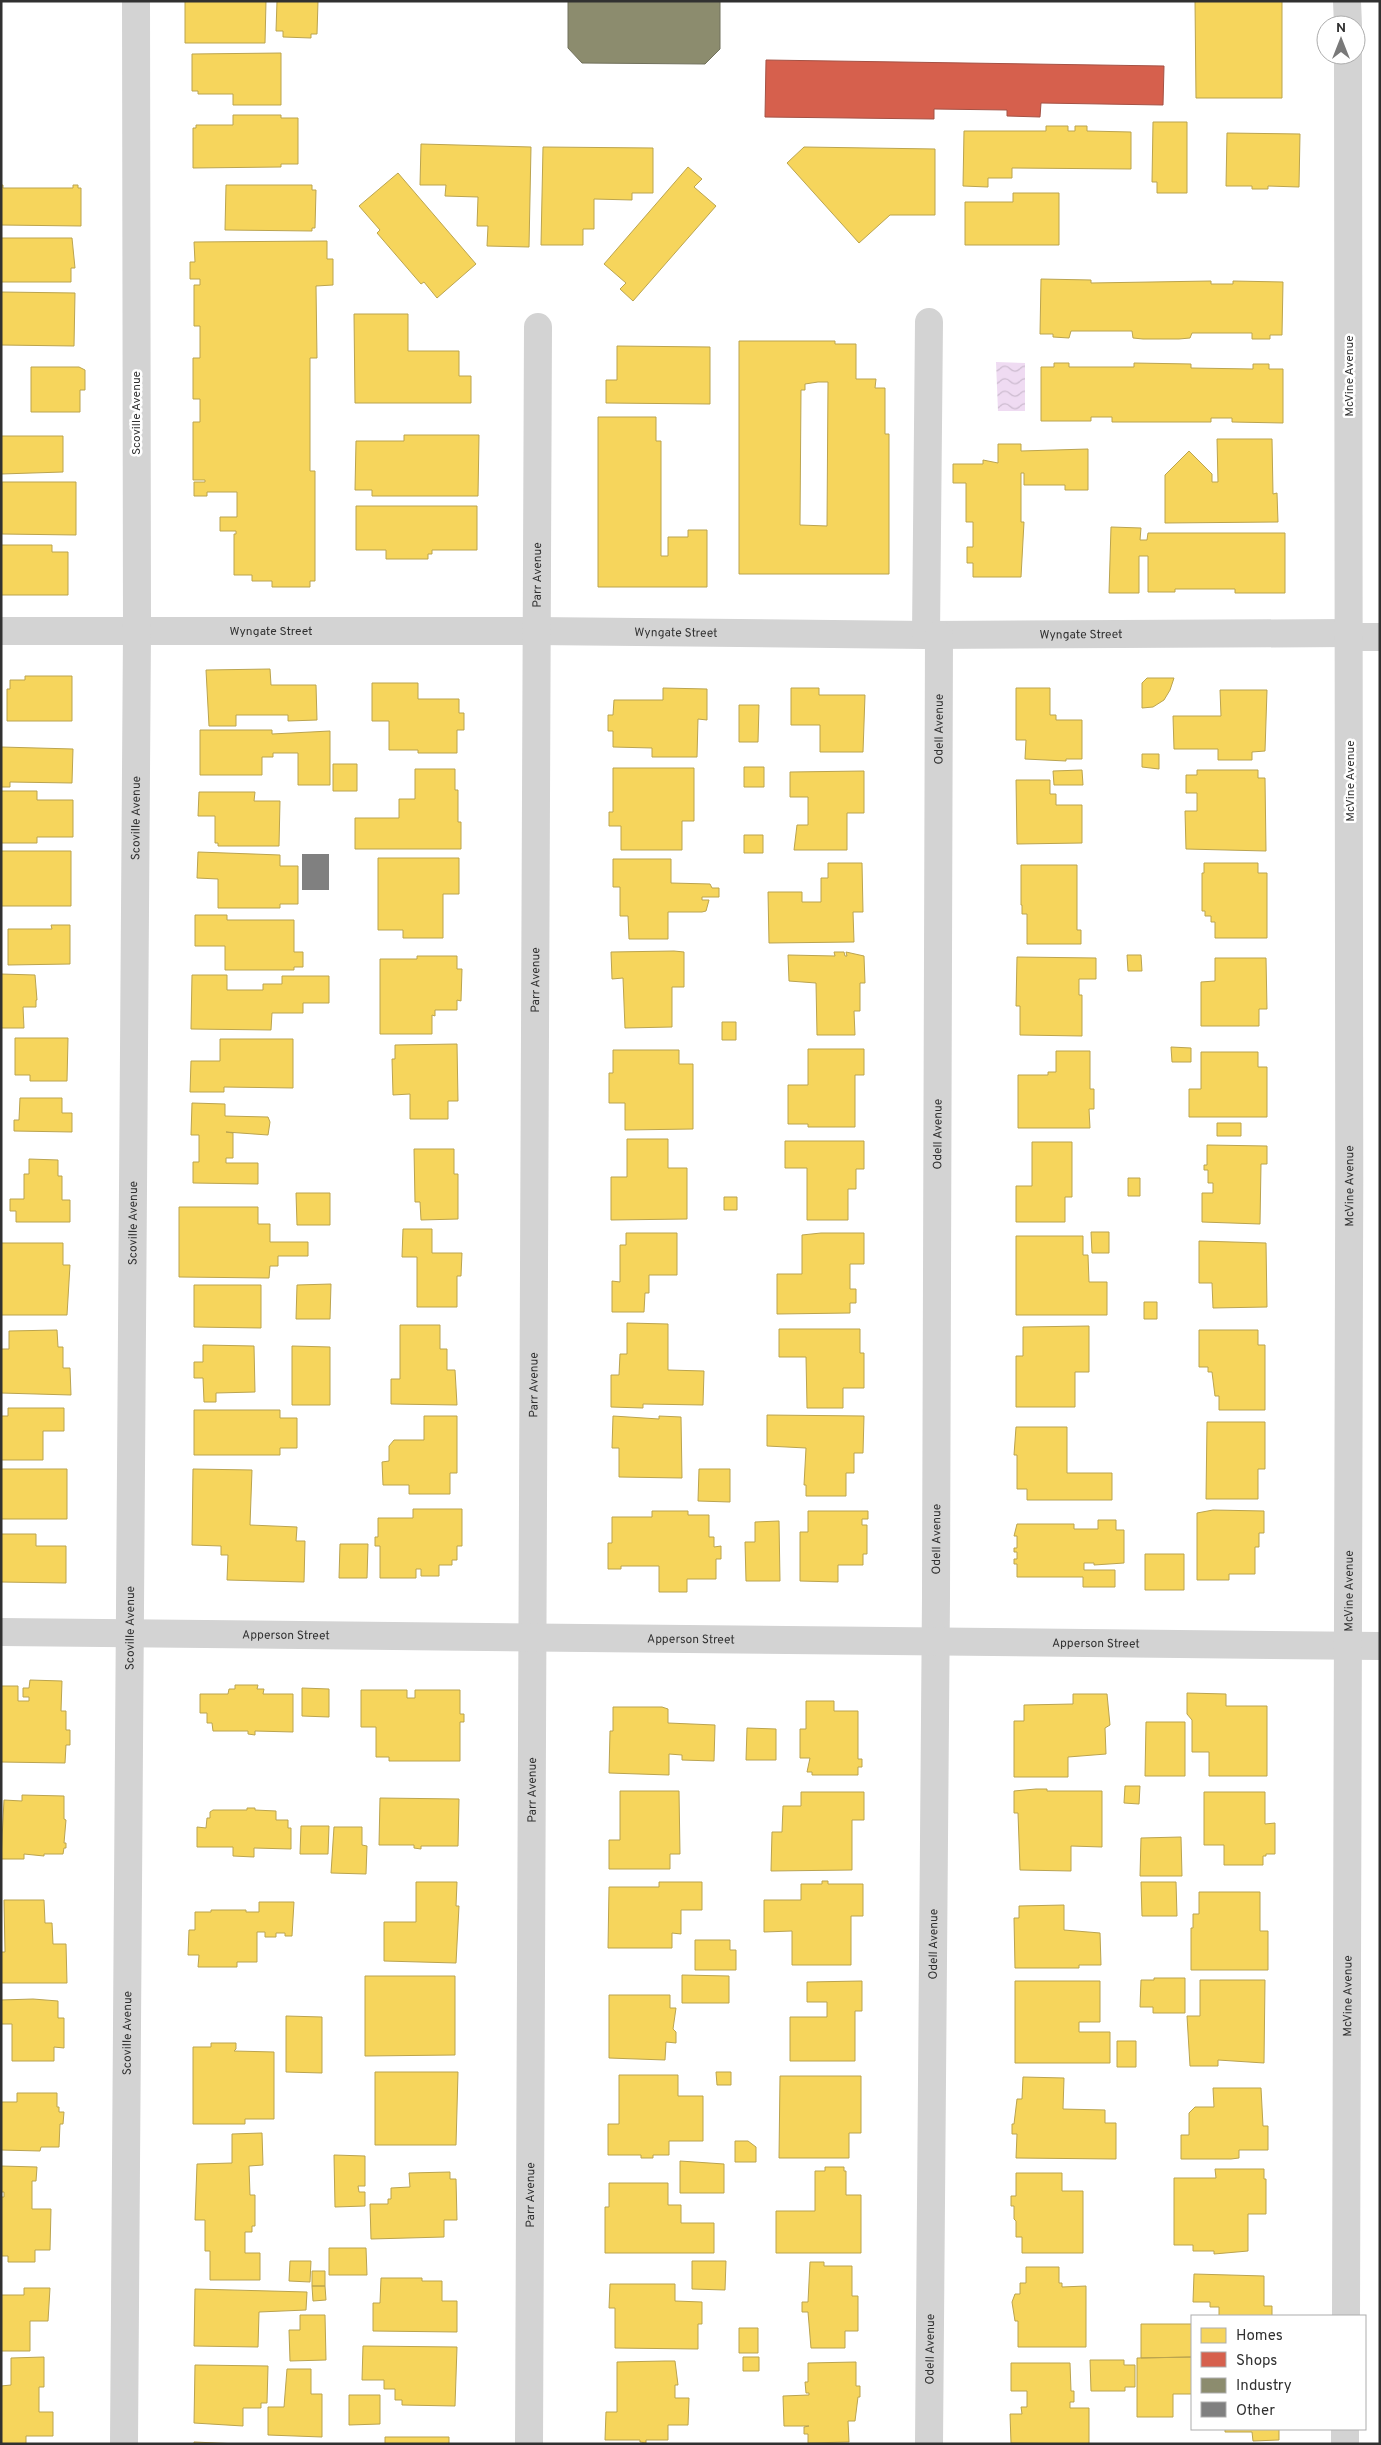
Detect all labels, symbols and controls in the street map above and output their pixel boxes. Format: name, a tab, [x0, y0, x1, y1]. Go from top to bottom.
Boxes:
north arrow	[1316, 15, 1366, 65]
text: N	[1336, 20, 1346, 37]
street label: McVine Avenue	[1342, 335, 1358, 417]
street label: Scoville Avenue	[129, 371, 145, 455]
street label: Parr Avenue	[530, 542, 546, 608]
street label: Wyngate Street	[229, 624, 313, 640]
street label: Wyngate Street	[634, 625, 718, 642]
street label: Wyngate Street	[1039, 627, 1123, 643]
street label: Odell Avenue	[932, 694, 948, 764]
street label: McVine Avenue	[1343, 740, 1359, 822]
street label: Scoville Avenue	[128, 776, 145, 860]
street label: Parr Avenue	[528, 947, 544, 1013]
street label: Odell Avenue	[930, 1099, 947, 1169]
street label: McVine Avenue	[1342, 1145, 1358, 1227]
street label: Scoville Avenue	[125, 1181, 142, 1265]
street label: Parr Avenue	[526, 1352, 543, 1418]
street label: Odell Avenue	[929, 1504, 945, 1574]
street label: McVine Avenue	[1342, 1550, 1358, 1632]
street label: Scoville Avenue	[123, 1586, 139, 1670]
street label: Apperson Street	[242, 1627, 330, 1644]
street label: Apperson Street	[647, 1632, 735, 1648]
street label: Apperson Street	[1052, 1636, 1140, 1653]
street label: Parr Avenue	[525, 1757, 541, 1823]
street label: Odell Avenue	[926, 1909, 942, 1979]
street label: McVine Avenue	[1340, 1955, 1357, 2037]
street label: Scoville Avenue	[120, 1991, 136, 2075]
street label: Parr Avenue	[523, 2162, 539, 2228]
street label: Odell Avenue	[922, 2314, 939, 2384]
legend	[1191, 2315, 1366, 2430]
text: Homes	[1236, 2327, 1283, 2346]
text: Shops	[1236, 2352, 1277, 2371]
text: Industry	[1236, 2377, 1292, 2396]
text: Other	[1236, 2402, 1275, 2421]

